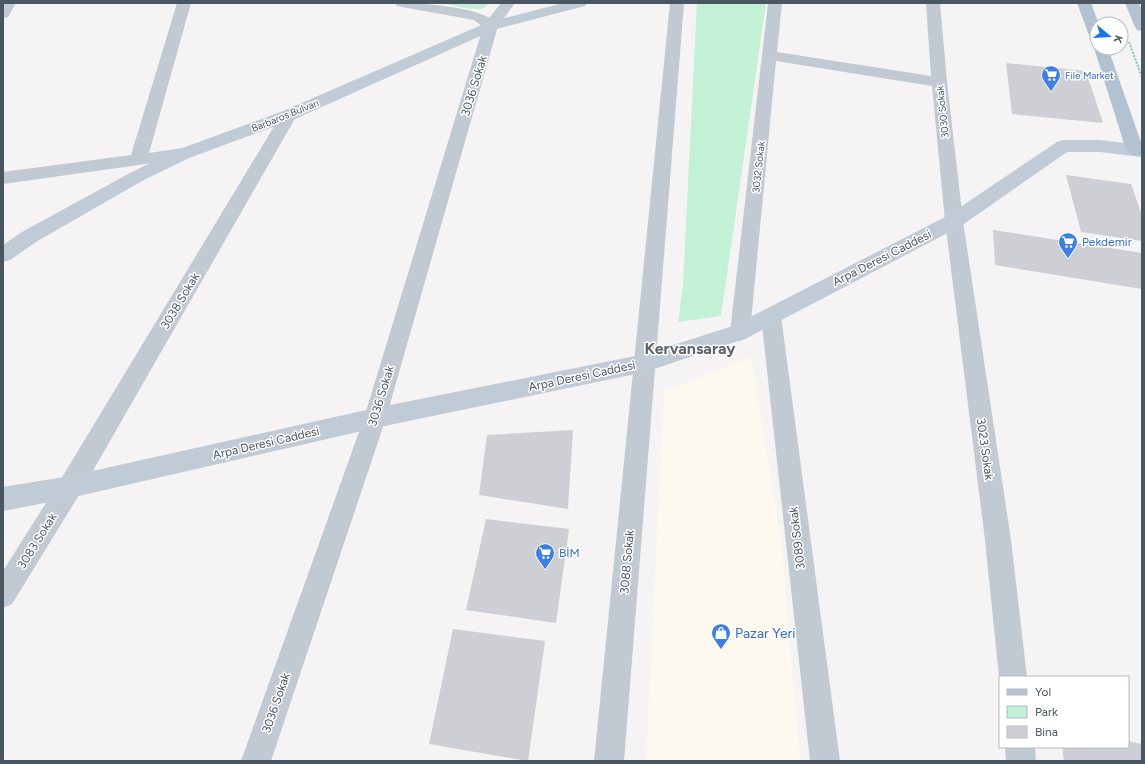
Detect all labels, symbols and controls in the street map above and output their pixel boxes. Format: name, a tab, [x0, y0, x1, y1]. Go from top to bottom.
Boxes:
north arrow	[1089, 16, 1129, 56]
text: K	[1111, 33, 1125, 45]
street label: 3036 Sokak	[458, 54, 490, 118]
supermarket icon: File Market	[1040, 64, 1062, 92]
place label: File Market	[1065, 69, 1114, 82]
street label: 3030 Sokak	[933, 85, 952, 139]
street label: Barbaros Bulvarı	[250, 96, 321, 135]
street label: 3032 Sokak	[749, 140, 768, 194]
street label: Arpa Deresi Caddesi	[830, 227, 934, 289]
supermarket icon: Pekdemir	[1057, 231, 1079, 259]
place label: Pekdemir	[1082, 235, 1132, 249]
street label: 3038 Sokak	[158, 270, 202, 332]
district label: Kervansaray	[645, 339, 736, 358]
street label: Arpa Deresi Caddesi	[527, 358, 637, 394]
street label: 3036 Sokak	[365, 364, 397, 428]
street label: 3023 Sokak	[974, 417, 996, 481]
street label: Arpa Deresi Caddesi	[211, 424, 321, 462]
street label: 3089 Sokak	[786, 506, 808, 570]
street label: 3083 Sokak	[14, 510, 60, 571]
street label: 3088 Sokak	[617, 529, 637, 594]
supermarket icon: BİM	[534, 542, 556, 570]
place label: BİM	[559, 546, 580, 560]
shop icon: Pazar Yeri	[710, 622, 732, 650]
place label: Pazar Yeri	[735, 625, 796, 642]
street label: 3036 Sokak	[259, 671, 293, 735]
legend	[999, 676, 1129, 748]
text: Yol	[1035, 685, 1051, 699]
text: Park	[1035, 705, 1058, 719]
text: Bina	[1035, 725, 1058, 739]

